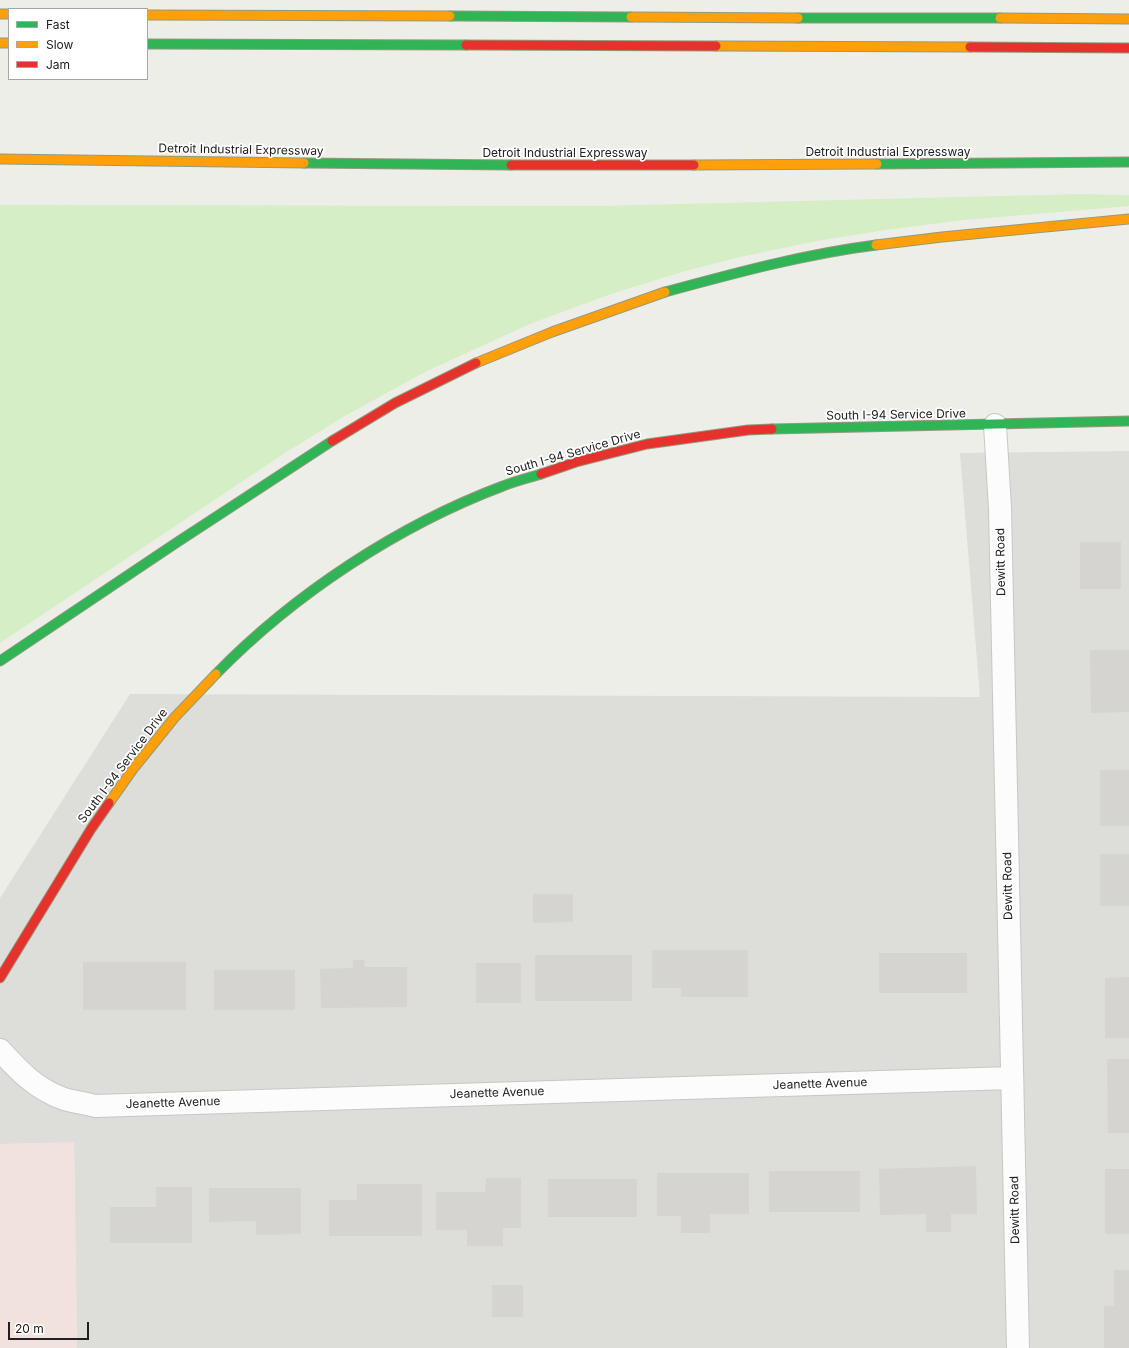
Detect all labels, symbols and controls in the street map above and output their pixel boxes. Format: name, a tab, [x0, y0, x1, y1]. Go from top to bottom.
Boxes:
legend	[8, 8, 148, 80]
text: Fast	[46, 17, 70, 32]
text: Slow	[46, 37, 73, 52]
text: Jam	[46, 57, 70, 72]
street label: Detroit Industrial Expressway	[158, 141, 324, 159]
street label: Detroit Industrial Expressway	[805, 145, 971, 159]
street label: Detroit Industrial Expressway	[482, 146, 648, 160]
street label: South I-94 Service Drive	[826, 407, 966, 423]
street label: South I-94 Service Drive	[504, 427, 642, 479]
street label: Dewitt Road	[993, 528, 1009, 596]
street label: South I-94 Service Drive	[75, 706, 171, 826]
street label: Dewitt Road	[1000, 852, 1016, 920]
street label: Jeanette Avenue	[772, 1075, 868, 1093]
street label: Jeanette Avenue	[449, 1084, 545, 1102]
street label: Jeanette Avenue	[125, 1094, 221, 1112]
street label: Dewitt Road	[1007, 1176, 1023, 1244]
scale bar	[10, 1314, 91, 1340]
text: 20 m	[15, 1321, 44, 1336]

